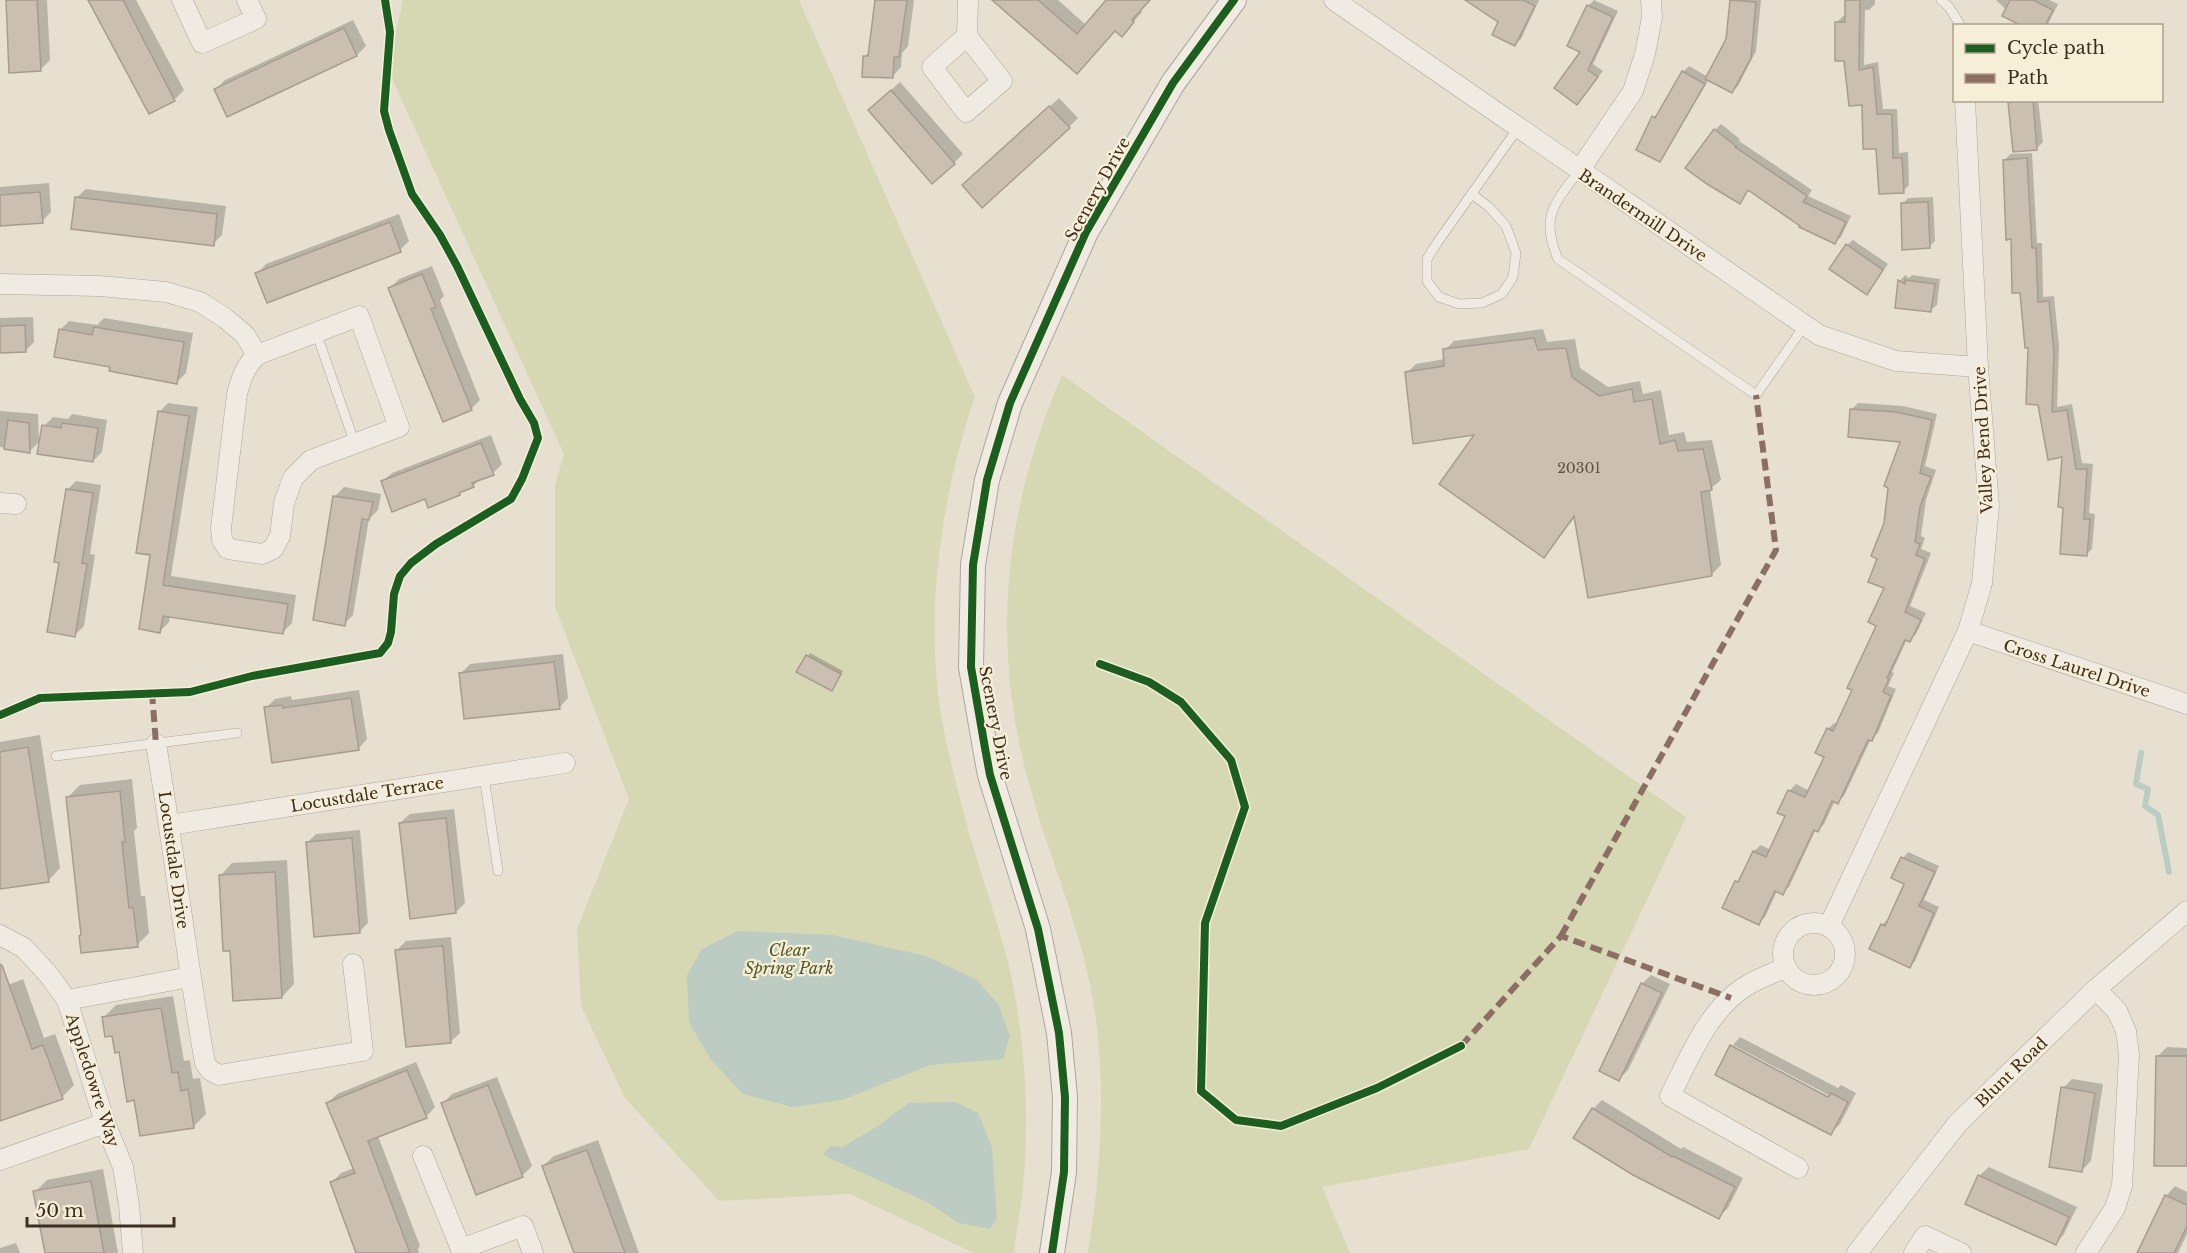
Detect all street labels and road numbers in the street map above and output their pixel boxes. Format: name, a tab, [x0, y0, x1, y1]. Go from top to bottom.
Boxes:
street label: Scenery Drive	[1060, 133, 1134, 245]
street label: Brandermill Drive	[1575, 165, 1711, 265]
street label: Valley Bend Drive	[1969, 366, 1997, 515]
street label: Cross Laurel Drive	[2001, 635, 2153, 701]
street label: Scenery Drive	[975, 664, 1017, 782]
street label: Locustdale Terrace	[289, 772, 445, 816]
street label: Locustdale Drive	[154, 790, 194, 930]
street label: Appledowre Way	[62, 1009, 124, 1150]
street label: Blunt Road	[1971, 1033, 2051, 1111]

